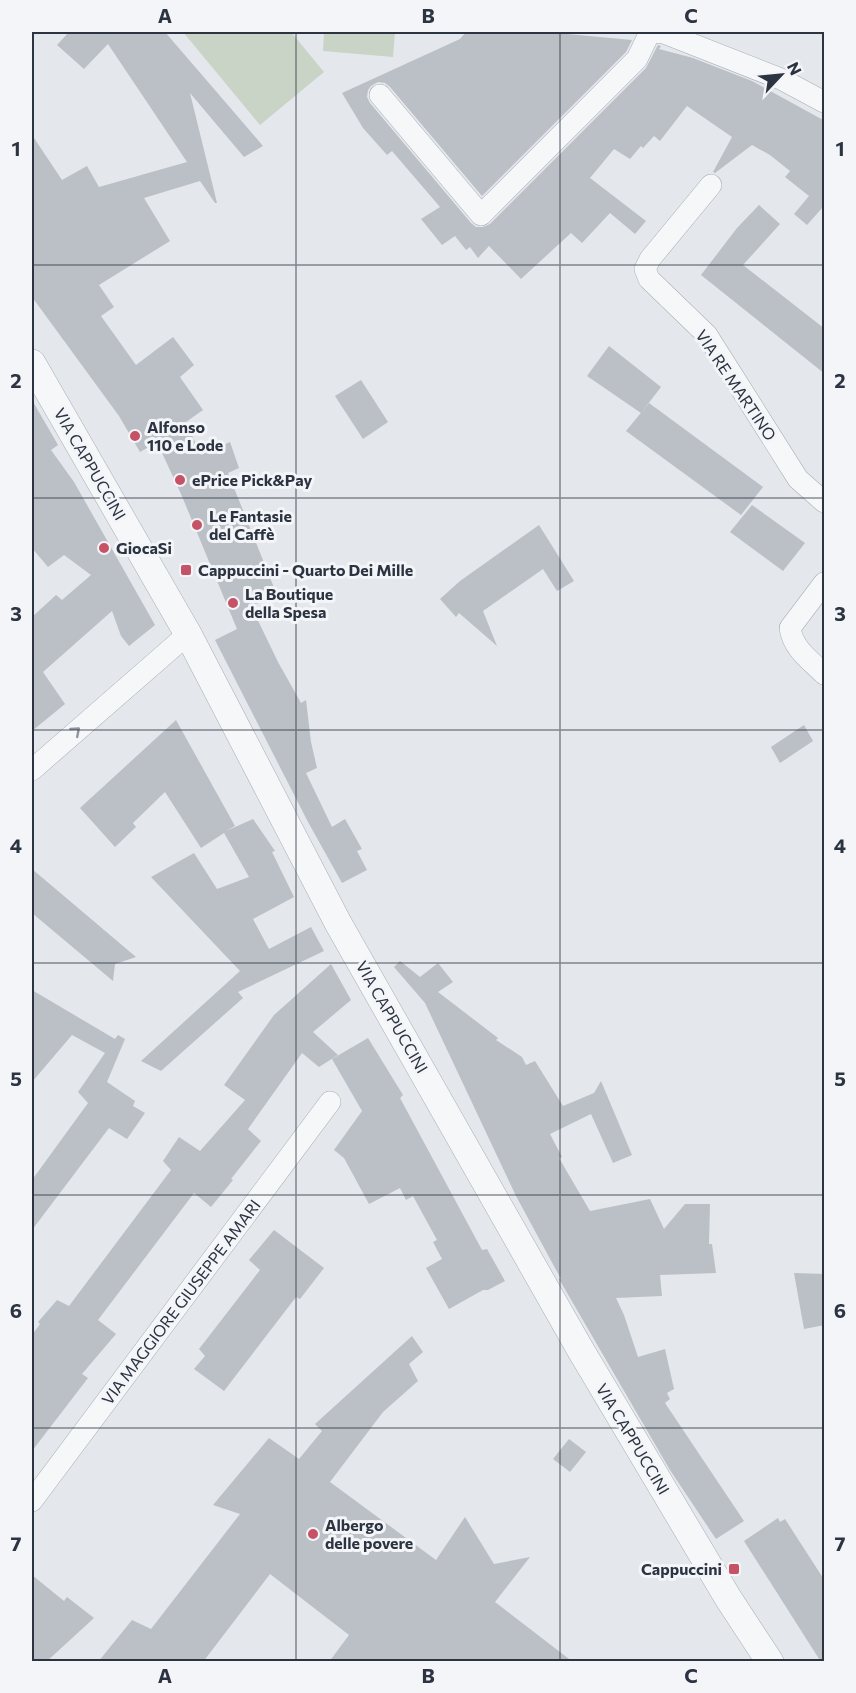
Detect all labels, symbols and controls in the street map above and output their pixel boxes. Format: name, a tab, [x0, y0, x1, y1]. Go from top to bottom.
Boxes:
text: A	[158, 3, 172, 27]
text: B	[421, 3, 435, 27]
text: C	[684, 3, 698, 27]
north arrow	[751, 45, 811, 105]
text: N	[784, 59, 806, 78]
text: 1	[11, 136, 21, 160]
text: 1	[835, 136, 845, 160]
street label: VIA RE MARTINO	[692, 326, 780, 444]
text: 2	[10, 368, 22, 392]
text: 2	[834, 368, 846, 392]
street label: VIA CAPPUCCINI	[51, 404, 130, 523]
place label: Alfonso 110 e Lode	[147, 417, 223, 454]
marker: Alfonso 110 e Lode	[128, 429, 142, 443]
place label: ePrice Pick&Pay	[192, 470, 312, 489]
marker: ePrice Pick&Pay	[173, 473, 187, 487]
place label: Le Fantasie del Caffè	[209, 506, 292, 543]
marker: Le Fantasie del Caffè	[190, 518, 204, 532]
place label: GiocaSi	[116, 538, 172, 557]
marker: GiocaSi	[97, 541, 111, 555]
place label: Cappuccini - Quarto Dei Mille	[198, 560, 413, 579]
marker: Cappuccini - Quarto Dei Mille	[179, 563, 193, 577]
place label: La Boutique della Spesa	[245, 584, 333, 621]
marker: La Boutique della Spesa	[226, 596, 240, 610]
text: 3	[10, 601, 22, 625]
text: 3	[834, 601, 846, 625]
one-way arrow	[69, 728, 80, 739]
text: 4	[10, 833, 22, 857]
text: 4	[834, 833, 846, 857]
street label: VIA CAPPUCCINI	[353, 957, 432, 1076]
text: 5	[10, 1066, 22, 1090]
text: 5	[834, 1066, 846, 1090]
street label: VIA MAGGIORE GIUSEPPE AMARI	[97, 1195, 264, 1408]
text: 6	[10, 1298, 22, 1322]
text: 6	[834, 1298, 846, 1322]
street label: VIA CAPPUCCINI	[593, 1380, 674, 1498]
place label: Albergo delle povere	[325, 1515, 413, 1552]
marker: Albergo delle povere	[306, 1527, 320, 1541]
text: 7	[11, 1531, 22, 1555]
text: 7	[835, 1531, 846, 1555]
place label: Cappuccini	[641, 1559, 722, 1578]
marker: Cappuccini	[727, 1562, 741, 1576]
text: A	[158, 1663, 172, 1687]
text: B	[421, 1663, 435, 1687]
text: C	[684, 1663, 698, 1687]

